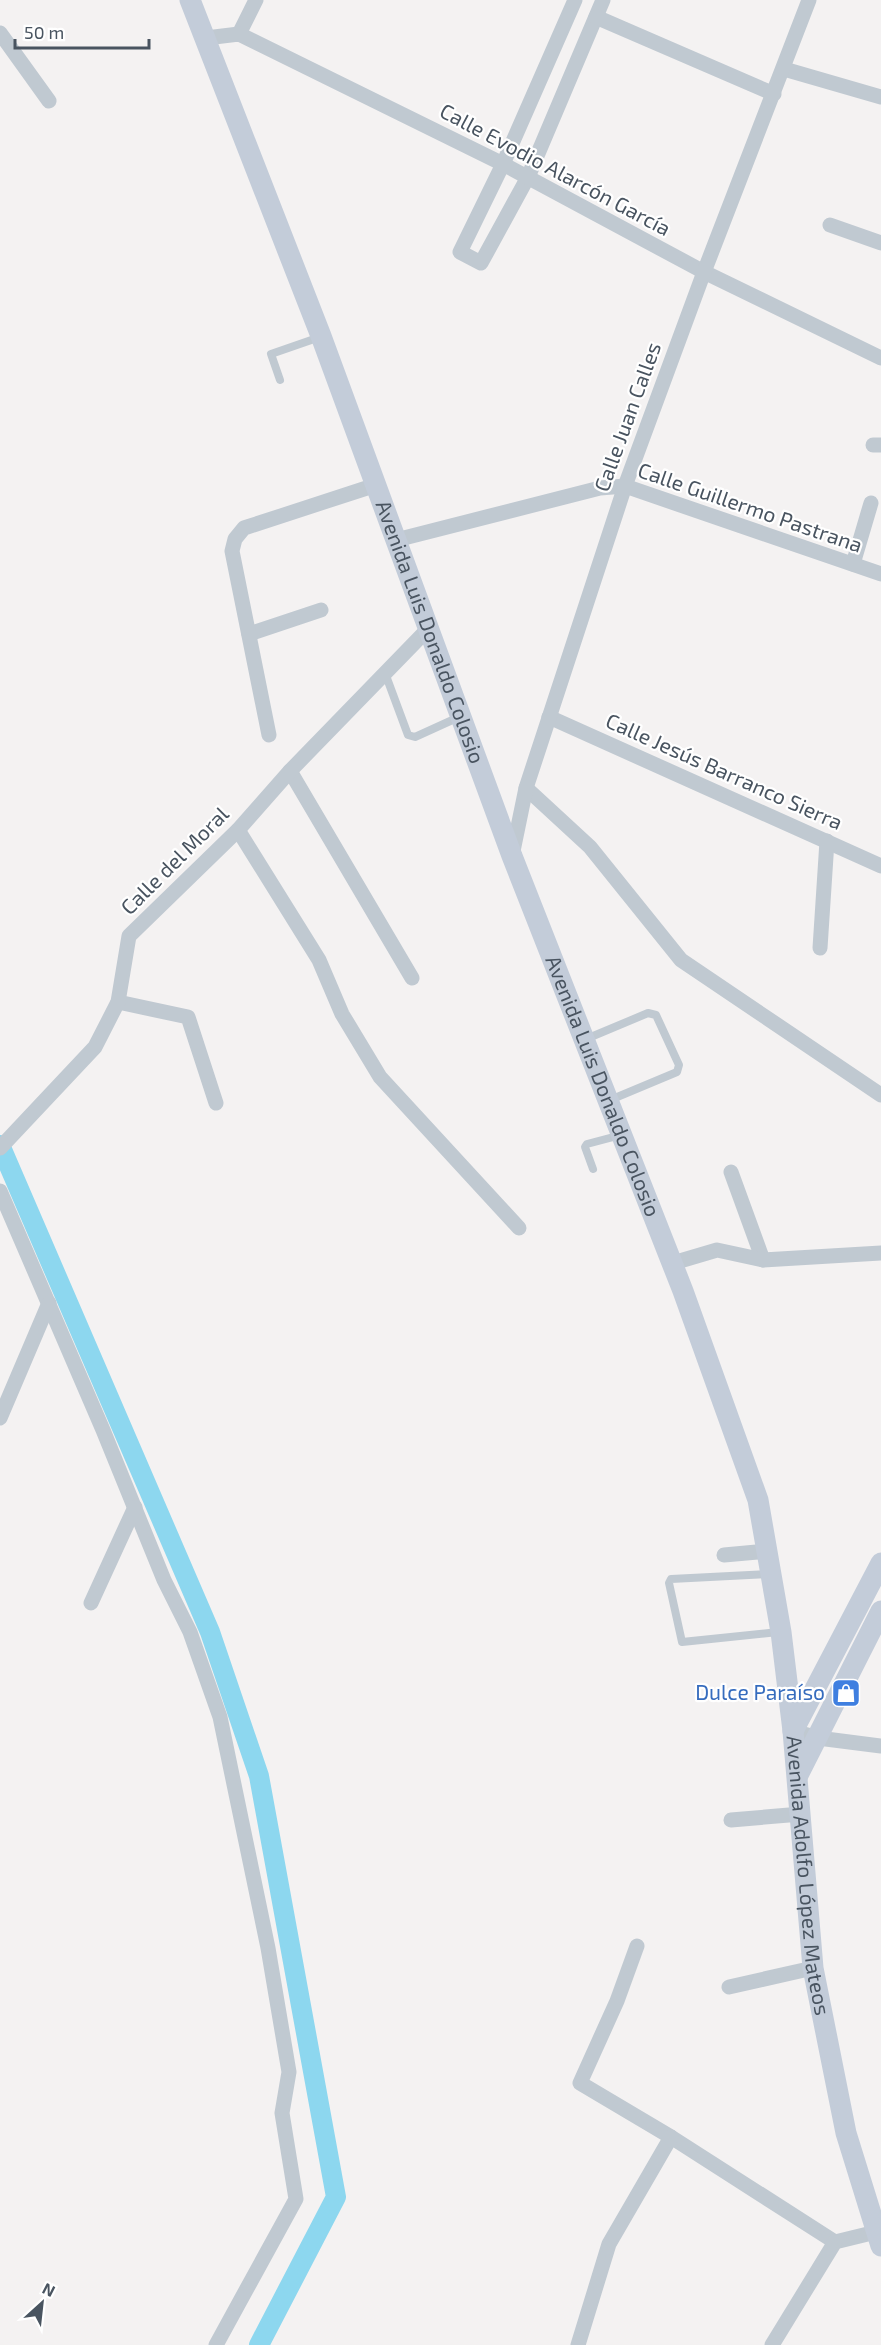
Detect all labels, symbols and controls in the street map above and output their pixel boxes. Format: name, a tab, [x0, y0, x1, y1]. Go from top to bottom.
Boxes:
scale bar	[15, 12, 148, 50]
text: 50 m	[24, 21, 64, 43]
street label: Calle Evodio Alarcón García	[436, 97, 675, 240]
street label: Calle Juan Calles	[588, 338, 665, 495]
street label: Calle Guillermo Pastrana	[635, 456, 866, 557]
street label: Avenida Luis Donaldo Colosio	[371, 496, 491, 767]
street label: Calle Jesús Barranco Sierra	[602, 707, 847, 834]
street label: Calle del Moral	[115, 800, 234, 919]
street label: Avenida Luis Donaldo Colosio	[541, 952, 666, 1220]
shop icon: Dulce Paraíso	[830, 1677, 862, 1709]
place label: Dulce Paraíso	[695, 1679, 825, 1704]
street label: Avenida Adolfo López Mateos	[782, 1734, 836, 2017]
north arrow	[12, 2273, 72, 2333]
text: N	[40, 2278, 59, 2300]

